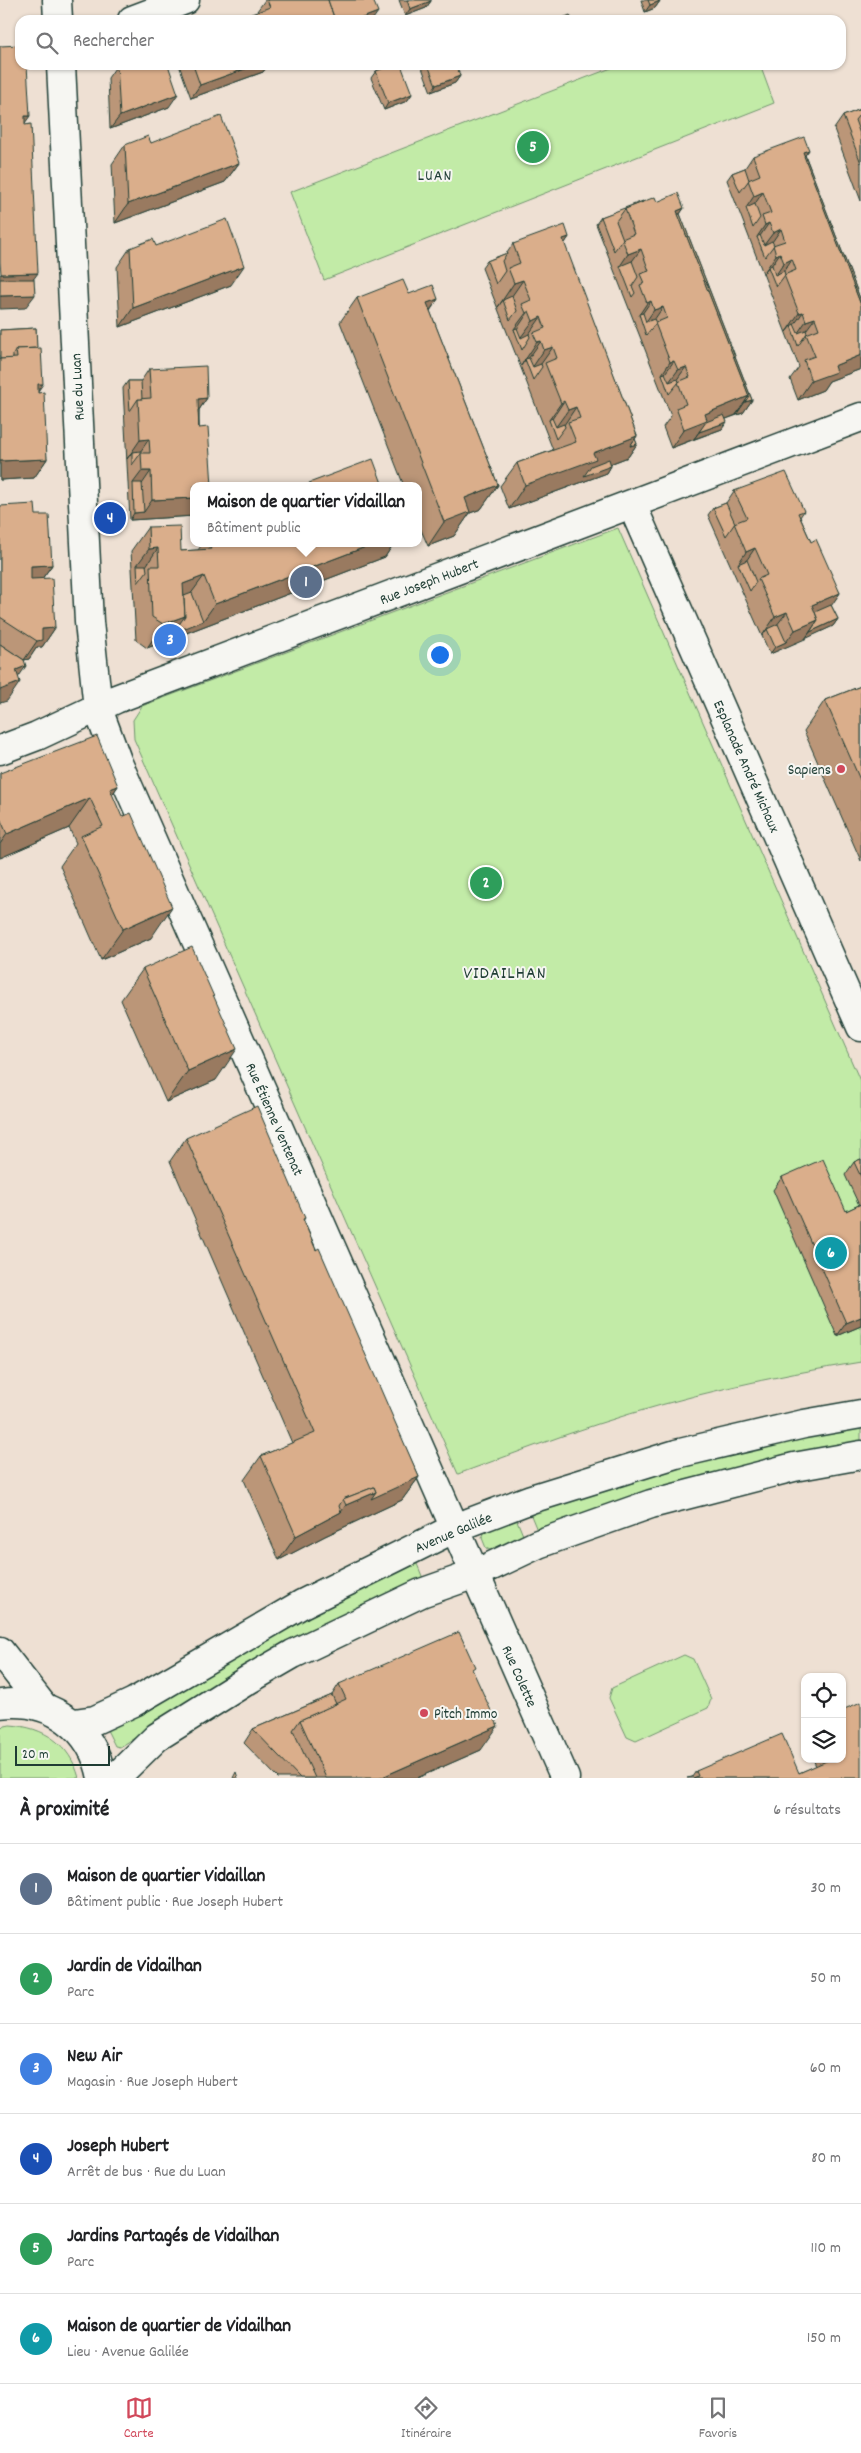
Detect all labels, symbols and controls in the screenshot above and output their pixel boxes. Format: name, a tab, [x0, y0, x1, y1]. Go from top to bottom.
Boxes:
search box	[15, 15, 846, 70]
icon: search	[33, 29, 61, 57]
text: Rechercher	[73, 29, 154, 56]
pin: 5	[517, 128, 549, 166]
district label: LUAN	[418, 165, 452, 188]
street label: Rue du Luan	[66, 353, 92, 421]
popup	[190, 482, 422, 547]
text: Maison de quartier Vidaillan	[207, 490, 405, 517]
pin: 4	[94, 499, 126, 537]
text: Bâtiment public	[207, 517, 301, 540]
street label: Rue Joseph Hubert	[377, 554, 483, 612]
pin: 1	[290, 563, 322, 601]
pin: 3	[154, 621, 186, 659]
your location	[427, 642, 453, 668]
street label: Esplanade André Michaux	[706, 697, 784, 837]
place label: Sapiens	[788, 760, 831, 782]
marker: Sapiens	[835, 763, 847, 775]
pin: 2	[470, 864, 502, 902]
district label: VIDAILHAN	[463, 962, 547, 987]
street label: Rue Étienne Ventenat	[238, 1060, 308, 1180]
pin: 6	[815, 1234, 847, 1272]
street label: Avenue Galilée	[412, 1508, 496, 1560]
street label: Rue Colette	[495, 1642, 542, 1712]
map controls	[801, 1673, 846, 1763]
button: locate	[801, 1673, 846, 1718]
place label: Pitch Immo	[434, 1704, 498, 1726]
marker: Pitch Immo	[418, 1707, 430, 1719]
button: layers	[801, 1718, 846, 1763]
scale bar	[15, 1743, 110, 1766]
text: 20 m	[22, 1745, 49, 1765]
text: À proximité	[20, 1796, 109, 1826]
text: 6 résultats	[773, 1799, 841, 1822]
text: Maison de quartier Vidaillan	[67, 1864, 265, 1891]
text: 1	[34, 1877, 38, 1900]
text: 30 m	[811, 1877, 841, 1900]
text: Bâtiment public · Rue Joseph Hubert	[67, 1891, 283, 1914]
text: Jardin de Vidailhan	[67, 1954, 202, 1981]
text: 2	[33, 1967, 40, 1990]
text: 50 m	[810, 1967, 841, 1990]
text: Parc	[67, 1981, 94, 2004]
text: New Air	[67, 2044, 122, 2071]
text: 3	[32, 2057, 40, 2080]
text: 60 m	[810, 2057, 841, 2080]
text: Magasin · Rue Joseph Hubert	[67, 2071, 238, 2094]
text: Joseph Hubert	[67, 2134, 169, 2161]
text: 4	[33, 2147, 39, 2170]
text: 80 m	[811, 2147, 841, 2170]
text: Arrêt de bus · Rue du Luan	[67, 2161, 226, 2184]
text: Jardins Partagés de Vidailhan	[67, 2224, 279, 2251]
text: 5	[32, 2237, 40, 2260]
text: 110 m	[811, 2237, 841, 2260]
text: Parc	[67, 2251, 94, 2274]
text: Maison de quartier de Vidailhan	[67, 2314, 291, 2341]
text: 6	[32, 2327, 40, 2350]
text: 150 m	[807, 2327, 841, 2350]
text: Lieu · Avenue Galilée	[67, 2341, 189, 2364]
tab: Carte	[124, 2394, 154, 2444]
tab: Itinéraire	[401, 2394, 451, 2444]
tab: Favoris	[699, 2394, 737, 2444]

